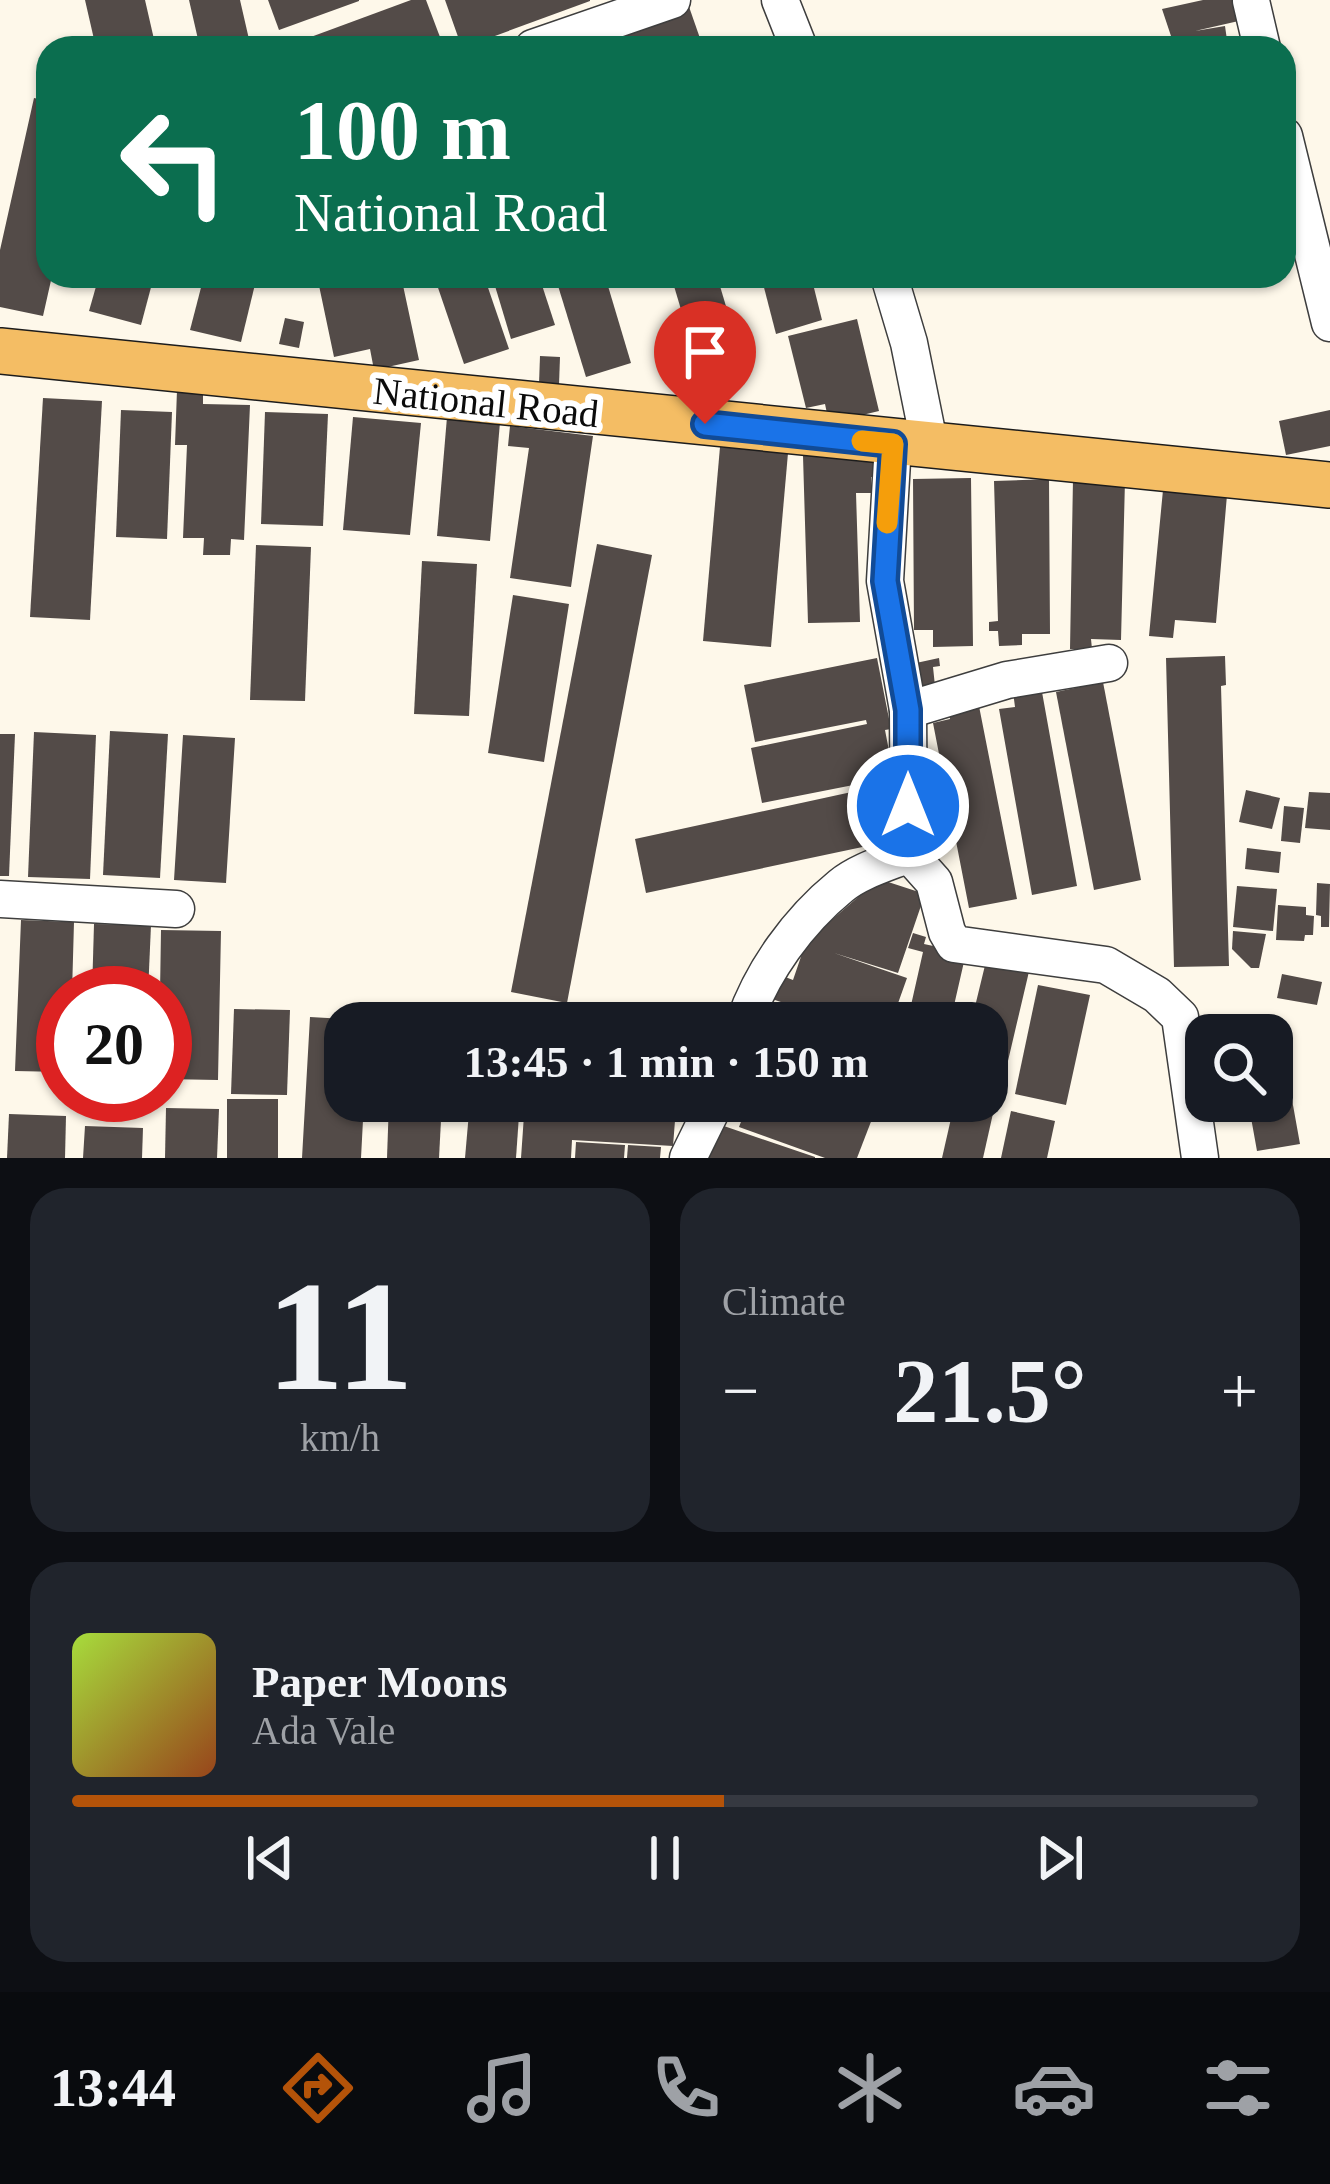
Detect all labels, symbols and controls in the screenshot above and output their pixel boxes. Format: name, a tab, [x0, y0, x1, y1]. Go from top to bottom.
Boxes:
icon: left	[96, 84, 252, 240]
text: 100 m	[294, 84, 511, 177]
text: National Road	[294, 183, 607, 243]
pin	[654, 301, 756, 424]
icon: arrive	[672, 319, 738, 385]
street label: National Road	[371, 369, 601, 435]
position arrow	[845, 743, 971, 869]
speed limit sign: 20	[36, 966, 192, 1122]
map controls	[1185, 1014, 1293, 1122]
button: search	[1185, 1014, 1293, 1122]
text: 13:45 · 1 min · 150 m	[464, 1037, 869, 1087]
text: 11	[266, 1250, 414, 1423]
text: Climate	[722, 1280, 845, 1323]
text: 21.5°	[893, 1342, 1087, 1441]
text: −	[722, 1354, 759, 1427]
text: +	[1221, 1354, 1258, 1427]
text: km/h	[300, 1416, 380, 1459]
text: Paper Moons	[252, 1657, 507, 1707]
text: Ada Vale	[252, 1709, 395, 1752]
icon: previous	[237, 1825, 303, 1891]
icon: pause	[632, 1825, 698, 1891]
icon: next	[1027, 1825, 1093, 1891]
icon: directions	[276, 2046, 360, 2130]
icon: music	[460, 2046, 544, 2130]
icon: phone	[644, 2046, 728, 2130]
icon: climate	[828, 2046, 912, 2130]
icon: car	[1012, 2046, 1096, 2130]
icon: filters	[1196, 2046, 1280, 2130]
text: 13:44	[50, 2058, 176, 2118]

